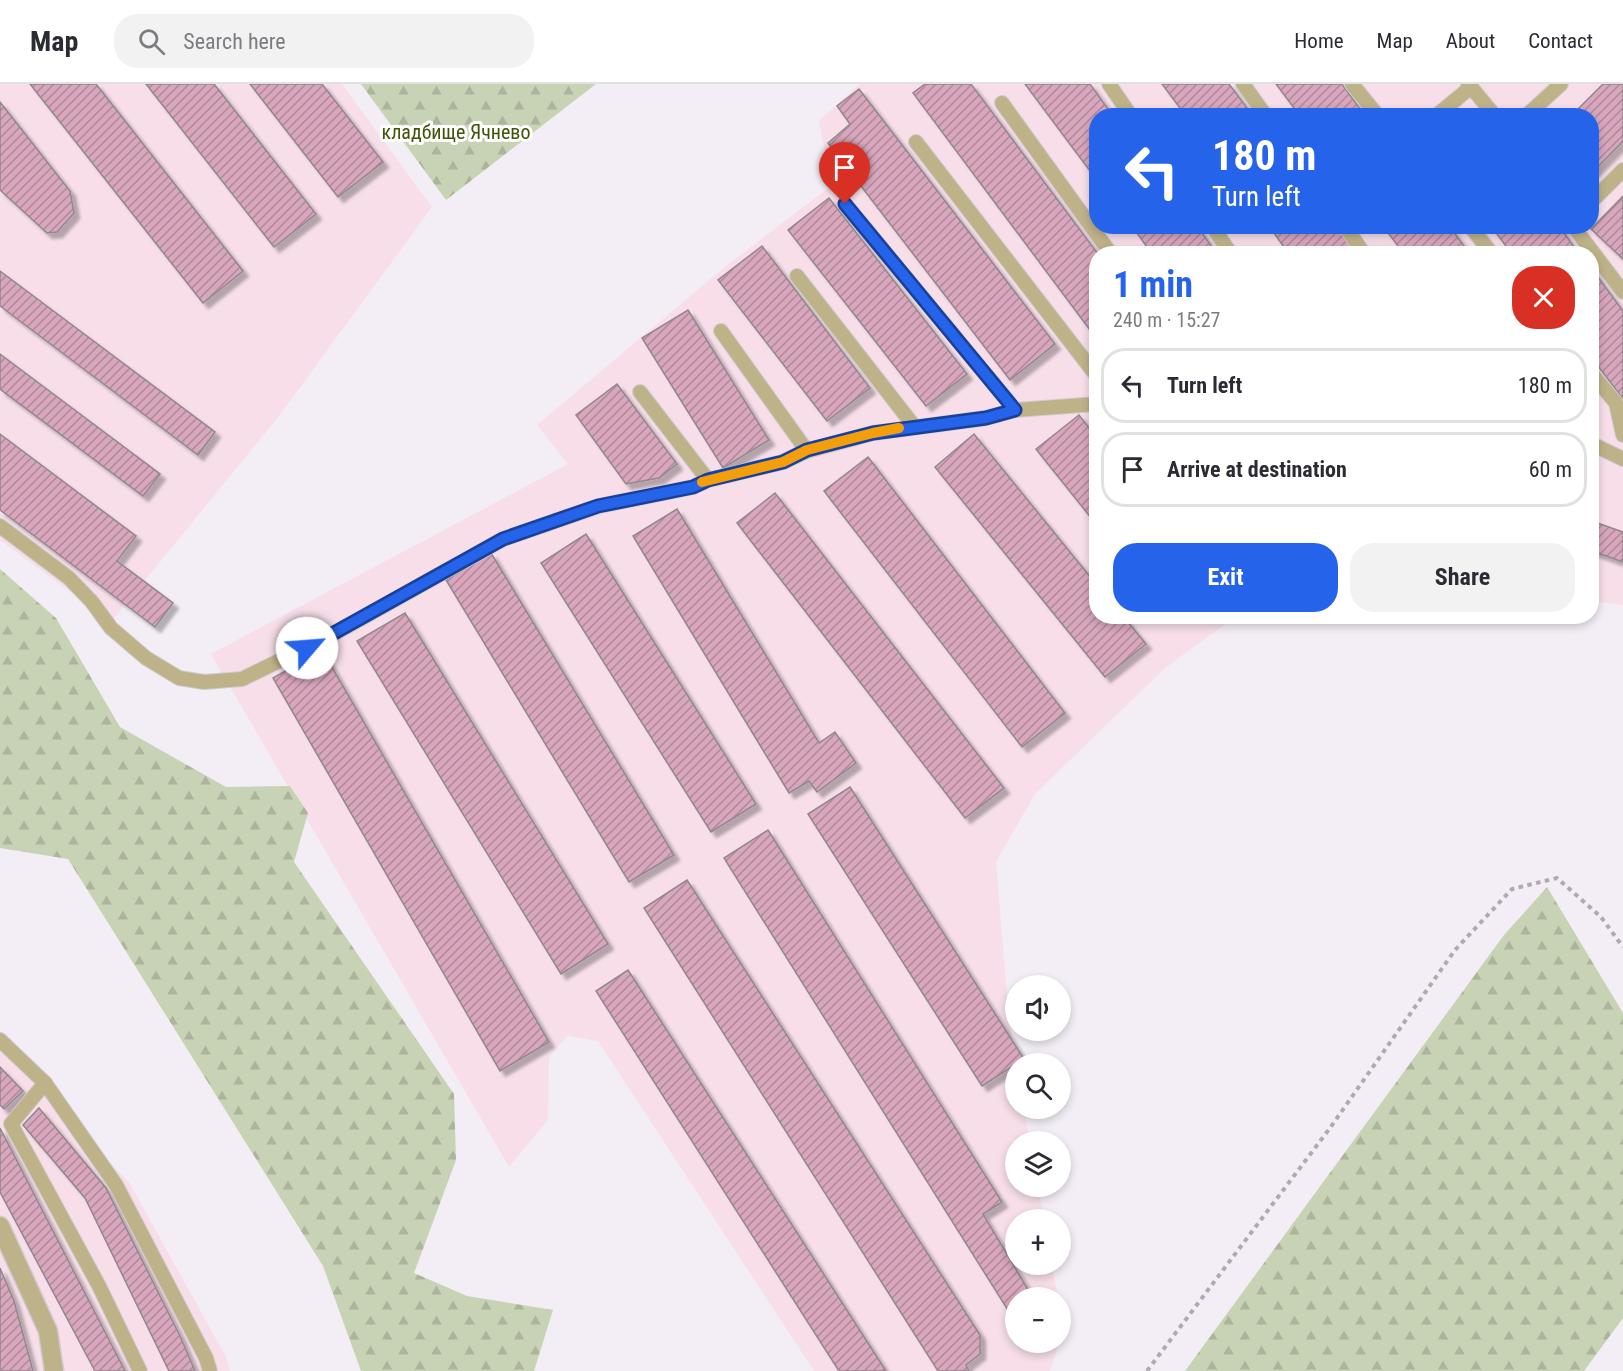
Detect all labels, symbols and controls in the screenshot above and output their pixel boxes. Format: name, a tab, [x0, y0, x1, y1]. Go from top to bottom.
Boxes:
search box	[114, 14, 534, 68]
text: Map	[30, 25, 78, 58]
icon: search	[135, 25, 168, 58]
text: Search here	[183, 29, 286, 54]
text: Home	[1294, 29, 1344, 53]
text: Map	[1377, 29, 1413, 53]
text: About	[1446, 29, 1495, 53]
text: Contact	[1528, 29, 1593, 53]
park label: кладбище Ячнево	[382, 120, 530, 144]
text: 180 m	[1212, 131, 1317, 180]
icon: left	[1113, 132, 1191, 210]
pin	[819, 142, 870, 204]
icon: arrive	[828, 151, 861, 184]
text: Turn left	[1212, 181, 1301, 213]
text: 1 min	[1113, 264, 1193, 306]
button: close	[1512, 266, 1575, 329]
text: 240 m · 15:27	[1113, 308, 1220, 332]
icon: left	[1116, 369, 1149, 402]
text: Turn left	[1167, 373, 1242, 398]
text: 180 m	[1518, 373, 1572, 398]
icon: arrive	[1116, 453, 1149, 486]
text: Arrive at destination	[1167, 457, 1347, 482]
text: 60 m	[1529, 457, 1572, 482]
button: Exit	[1113, 543, 1338, 612]
button: Share	[1350, 543, 1575, 612]
position arrow	[275, 616, 339, 680]
map controls	[1005, 975, 1071, 1353]
button: sound	[1005, 975, 1071, 1041]
button: search	[1005, 1053, 1071, 1119]
button: layers	[1005, 1131, 1071, 1197]
button: +	[1005, 1209, 1071, 1275]
button: −	[1005, 1287, 1071, 1353]

